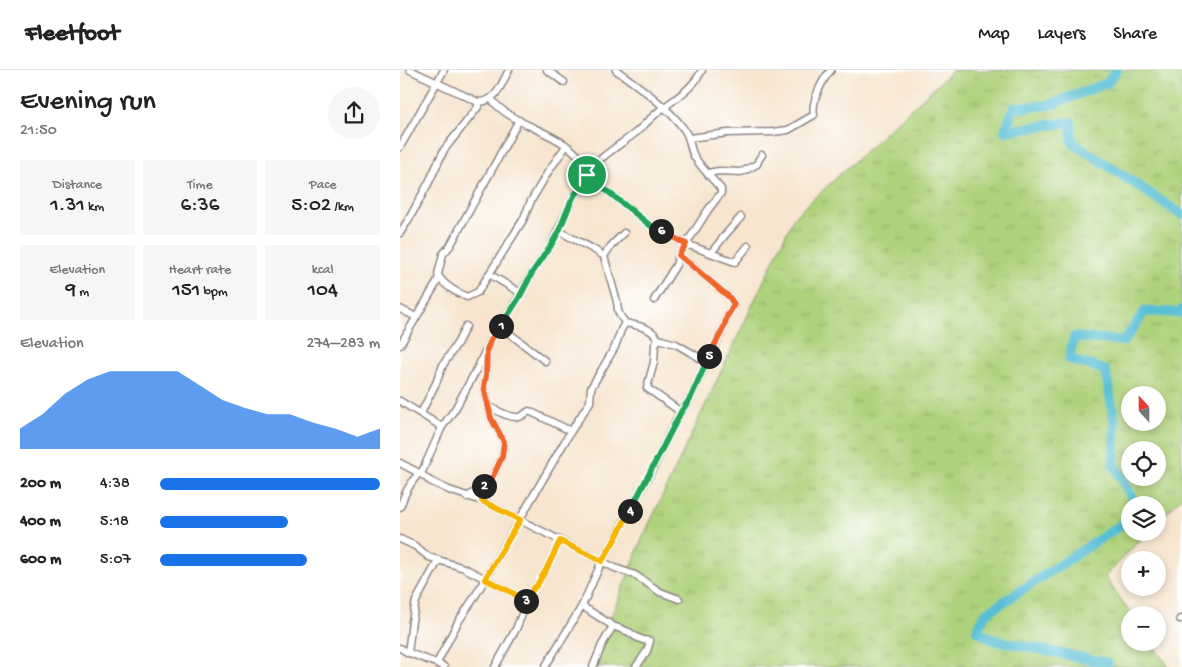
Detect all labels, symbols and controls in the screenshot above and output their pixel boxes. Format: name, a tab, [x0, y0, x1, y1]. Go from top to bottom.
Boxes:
text: Fleetfoot	[25, 20, 119, 49]
text: Map	[978, 24, 1010, 45]
text: Layers	[1038, 24, 1085, 45]
text: Share	[1113, 24, 1157, 45]
text: Evening run	[20, 86, 156, 119]
button: share	[328, 87, 380, 139]
text: 21:50	[20, 122, 57, 141]
pin	[566, 154, 608, 196]
icon: arrive	[573, 161, 601, 189]
text: Distance	[53, 177, 102, 194]
text: Time	[187, 177, 213, 194]
text: Pace	[309, 177, 336, 194]
text: 1.31	[50, 194, 85, 219]
text: 6:36	[181, 194, 219, 219]
text: 5:02	[291, 194, 331, 219]
text: km	[85, 199, 104, 216]
text: /km	[331, 199, 354, 216]
pin: 6	[648, 218, 674, 244]
text: 6	[658, 223, 665, 240]
text: Elevation	[50, 262, 105, 279]
text: Heart rate	[169, 262, 231, 279]
text: kcal	[312, 262, 334, 279]
text: 9	[65, 279, 76, 304]
text: 151	[172, 279, 200, 304]
text: 104	[307, 279, 338, 304]
text: m	[76, 284, 89, 301]
text: bpm	[200, 284, 228, 301]
pin: 1	[488, 314, 514, 338]
text: 1	[499, 318, 504, 335]
text: Elevation	[20, 335, 84, 354]
text: 274–283 m	[306, 335, 380, 354]
pin: 5	[696, 344, 722, 368]
text: 5	[706, 348, 713, 365]
north arrow	[1121, 386, 1166, 431]
map controls	[1121, 386, 1166, 651]
button: locate	[1121, 441, 1166, 486]
pin: 2	[472, 474, 496, 498]
text: 200 m	[20, 475, 61, 494]
text: 4:38	[100, 475, 130, 494]
text: 2	[481, 478, 488, 495]
button: layers	[1121, 496, 1166, 541]
pin: 4	[618, 498, 642, 524]
text: 4	[627, 503, 634, 520]
text: 400 m	[20, 513, 61, 532]
text: 5:18	[100, 513, 129, 532]
text: 600 m	[20, 551, 61, 570]
text: 5:07	[100, 551, 131, 570]
button: +	[1121, 551, 1166, 596]
pin: 3	[514, 588, 538, 614]
text: 3	[523, 593, 530, 610]
button: −	[1121, 606, 1166, 651]

